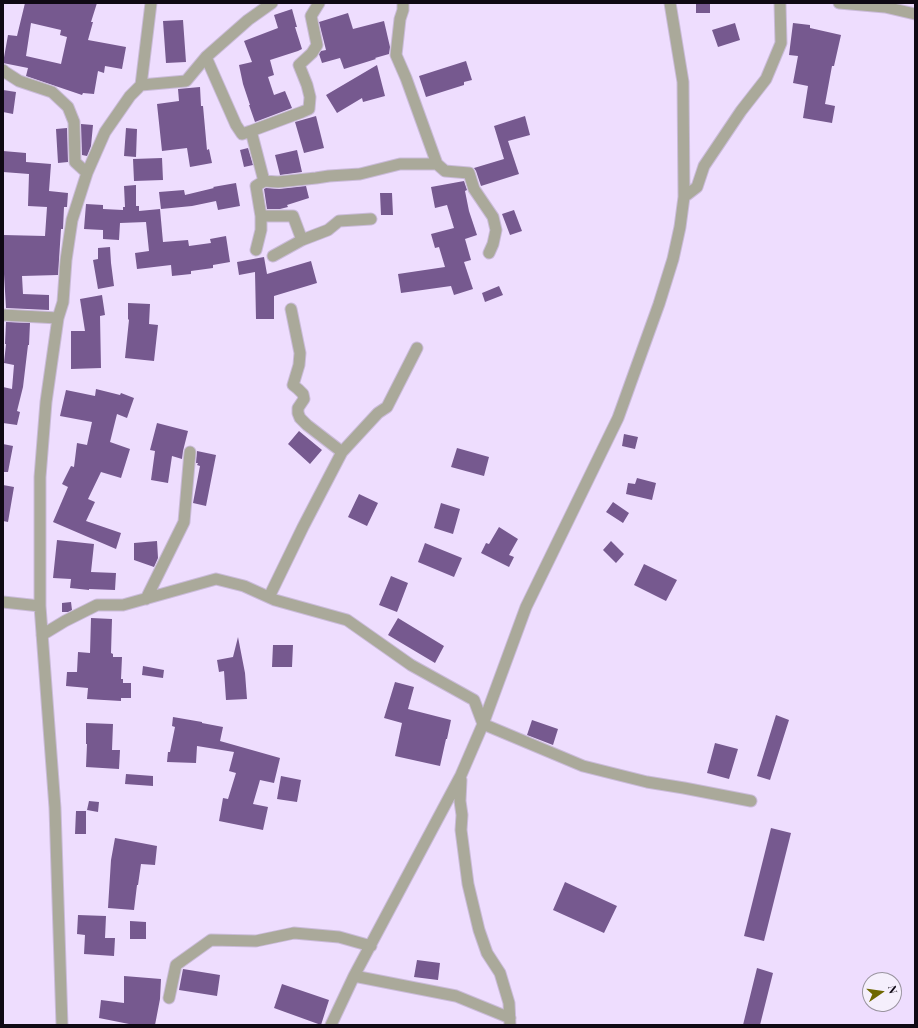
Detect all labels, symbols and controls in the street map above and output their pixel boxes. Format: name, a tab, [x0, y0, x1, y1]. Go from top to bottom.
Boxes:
north arrow	[862, 972, 902, 1012]
text: N	[885, 984, 901, 995]

